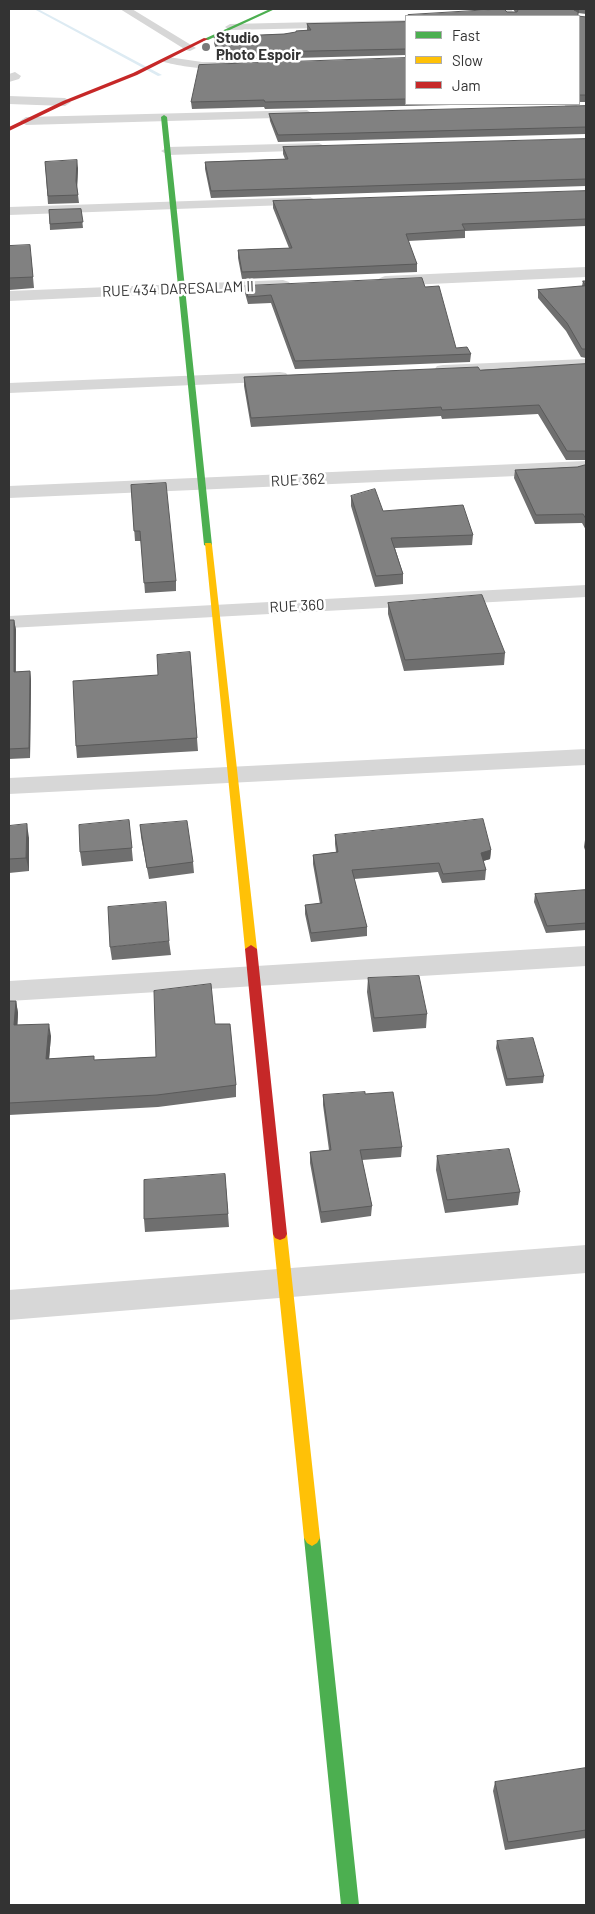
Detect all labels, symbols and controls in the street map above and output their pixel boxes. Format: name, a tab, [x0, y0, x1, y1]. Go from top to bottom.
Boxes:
legend	[405, 15, 580, 105]
text: Fast	[452, 26, 480, 44]
place label: Studio Photo Espoir	[216, 29, 301, 64]
marker: Studio Photo Espoir	[200, 41, 212, 53]
text: Slow	[452, 51, 483, 69]
text: Jam	[452, 76, 481, 94]
street label: RUE 434 DARESALAM II	[102, 277, 254, 301]
street label: RUE 362	[270, 470, 326, 490]
street label: RUE 360	[269, 596, 325, 616]

